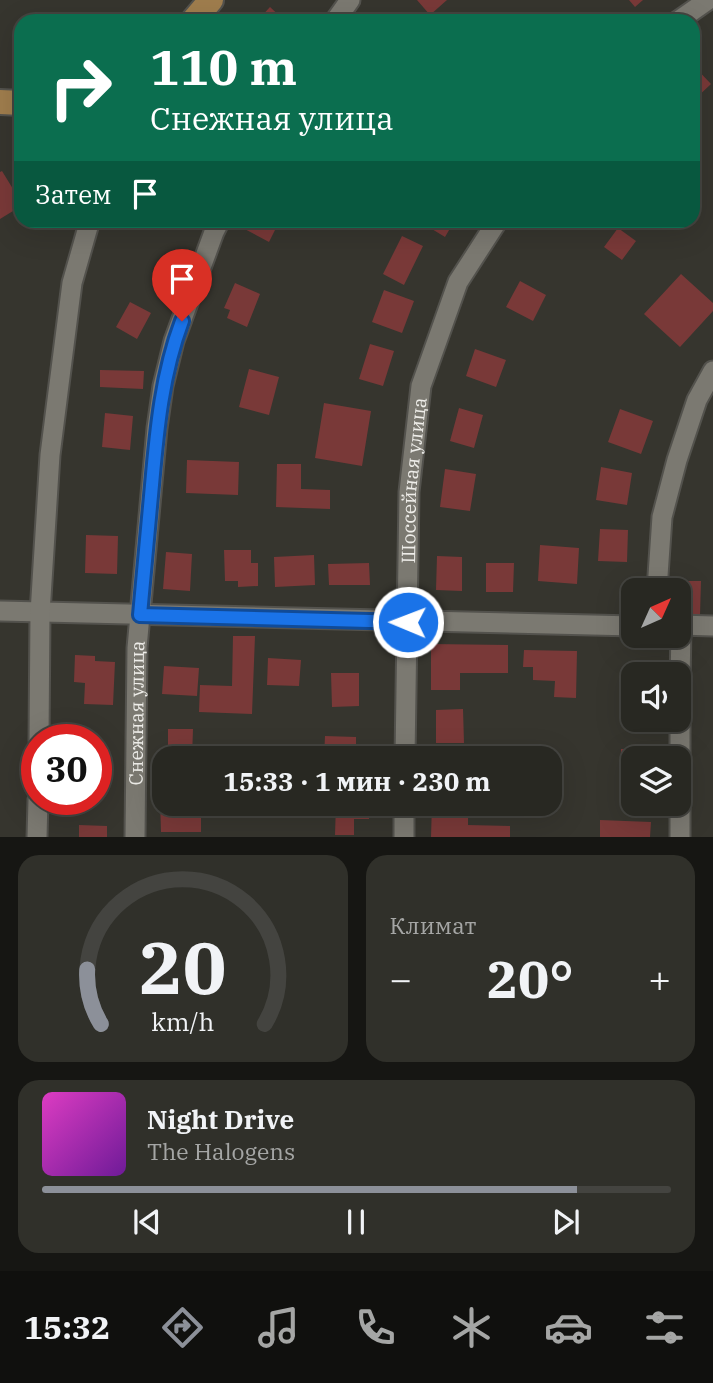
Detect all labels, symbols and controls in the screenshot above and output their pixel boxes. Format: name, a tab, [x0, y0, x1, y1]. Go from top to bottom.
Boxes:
text: 110 m	[150, 35, 297, 98]
icon: right	[35, 42, 126, 133]
text: Снежная улица	[150, 97, 394, 139]
icon: arrive	[126, 175, 164, 213]
text: Затем	[35, 177, 112, 211]
pin	[152, 249, 212, 321]
icon: arrive	[163, 260, 201, 298]
street label: Шоссейная улица	[396, 396, 432, 564]
north arrow	[621, 578, 691, 648]
map controls	[621, 578, 691, 816]
position arrow	[371, 585, 445, 659]
street label: Снежная улица	[124, 640, 150, 786]
button: sound	[621, 662, 691, 732]
speed limit sign: 30	[21, 724, 112, 815]
button: layers	[621, 746, 691, 816]
text: 15:33 · 1 мин · 230 m	[223, 764, 491, 798]
text: Климат	[390, 910, 476, 940]
text: 20	[139, 920, 226, 1015]
text: 20°	[487, 945, 574, 1012]
text: −	[390, 954, 412, 1003]
text: +	[648, 954, 671, 1003]
text: km/h	[151, 1005, 214, 1038]
text: Night Drive	[147, 1102, 294, 1136]
text: The Halogens	[147, 1136, 295, 1166]
icon: previous	[128, 1203, 166, 1241]
icon: pause	[337, 1203, 375, 1241]
icon: next	[547, 1203, 585, 1241]
icon: directions	[158, 1303, 207, 1352]
icon: music	[254, 1303, 303, 1352]
icon: phone	[351, 1303, 400, 1352]
icon: climate	[447, 1303, 496, 1352]
icon: car	[544, 1303, 593, 1352]
icon: filters	[640, 1303, 689, 1352]
text: 15:32	[24, 1306, 110, 1348]

